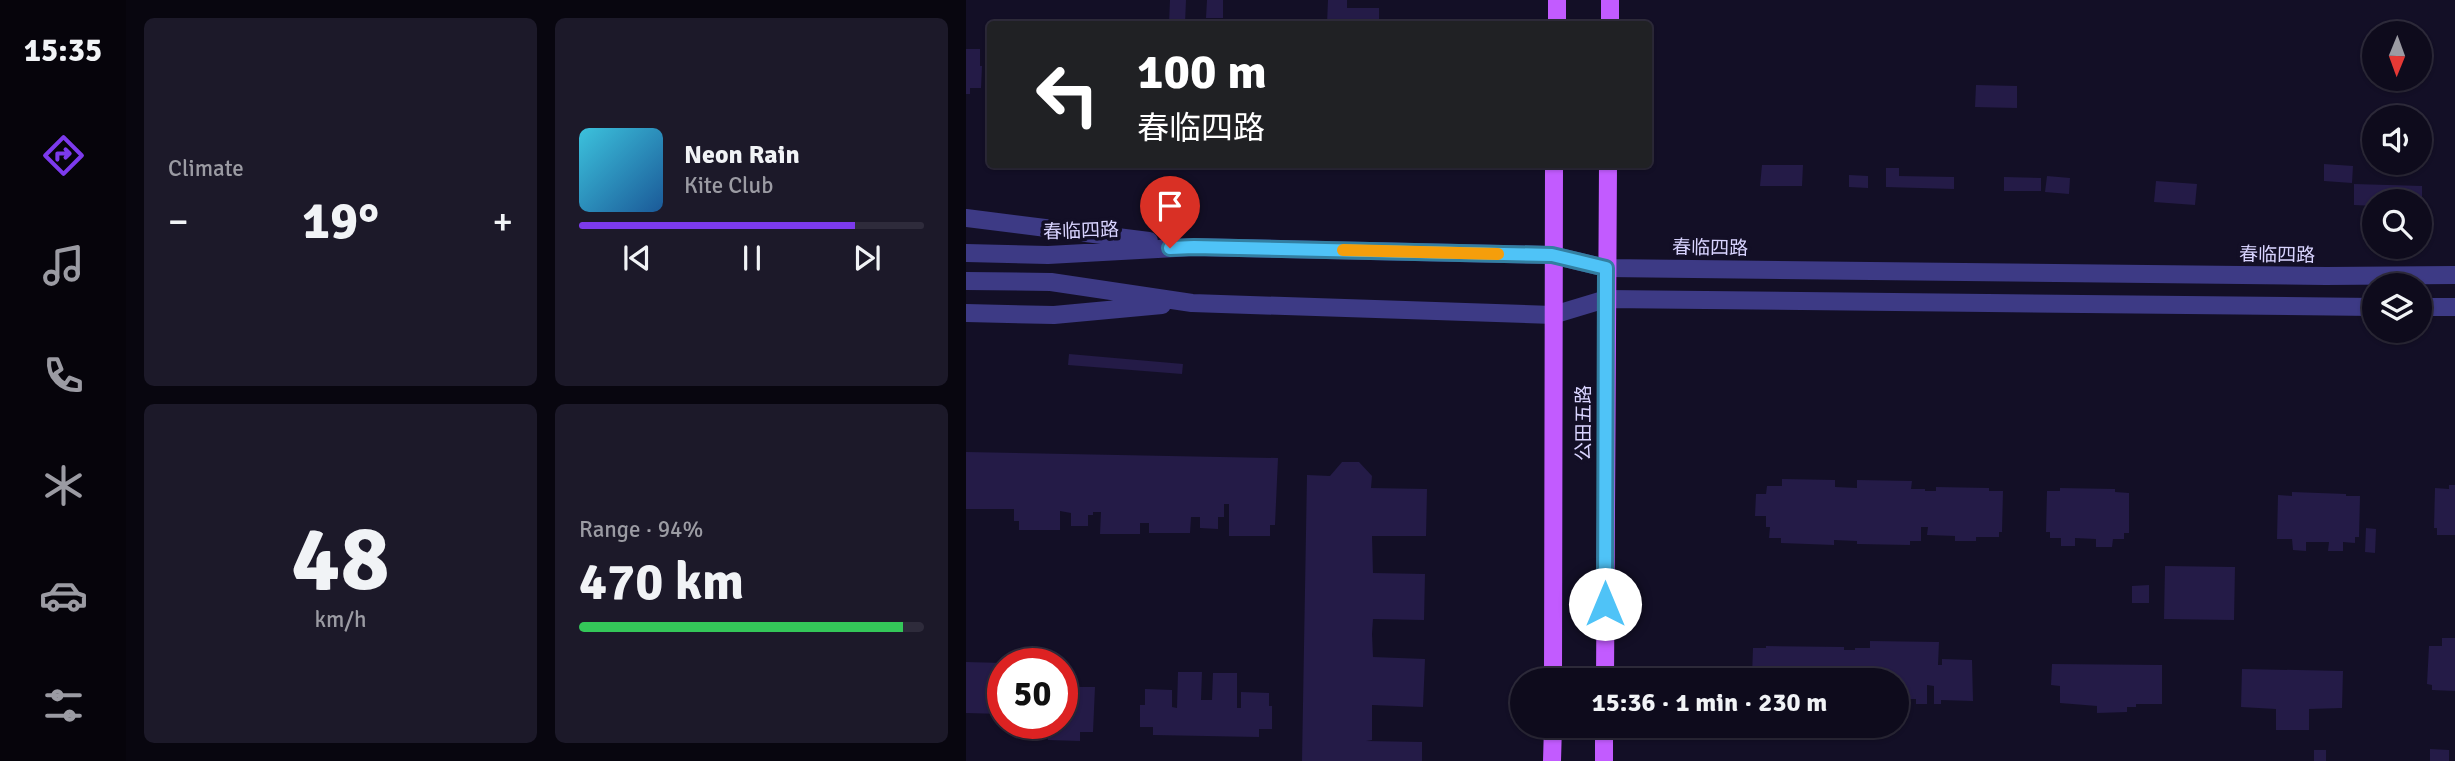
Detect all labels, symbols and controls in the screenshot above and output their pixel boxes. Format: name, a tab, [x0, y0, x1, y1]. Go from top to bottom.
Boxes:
north arrow	[2362, 21, 2432, 91]
map controls	[2362, 21, 2432, 343]
text: 15:35	[24, 31, 102, 70]
text: 100 m	[1137, 42, 1267, 102]
icon: left	[1022, 49, 1113, 140]
button: sound	[2362, 105, 2432, 175]
text: 春临四路	[1137, 109, 1265, 148]
icon: directions	[39, 131, 88, 180]
text: Neon Rain	[684, 139, 800, 171]
text: Climate	[168, 154, 244, 183]
text: Kite Club	[684, 171, 773, 200]
pin	[1140, 176, 1200, 248]
icon: arrive	[1151, 187, 1189, 225]
text: 19°	[302, 189, 379, 253]
button: search	[2362, 189, 2432, 259]
text: −	[168, 198, 189, 245]
text: +	[492, 198, 513, 245]
street label: 春临四路	[1043, 218, 1119, 244]
street label: 春临四路	[1672, 235, 1748, 261]
icon: previous	[618, 239, 656, 277]
icon: pause	[733, 239, 771, 277]
icon: next	[848, 239, 886, 277]
icon: music	[39, 241, 88, 290]
street label: 春临四路	[2239, 242, 2315, 268]
button: layers	[2362, 273, 2432, 343]
icon: phone	[39, 351, 88, 400]
street label: 公田五路	[1572, 385, 1596, 461]
icon: climate	[39, 461, 88, 510]
text: 48	[291, 503, 390, 616]
text: Range · 94%	[579, 515, 703, 544]
text: 470 km	[579, 550, 744, 614]
position arrow	[1568, 567, 1642, 641]
icon: car	[39, 571, 88, 620]
text: km/h	[314, 605, 367, 634]
speed limit sign: 50	[987, 648, 1078, 739]
icon: filters	[39, 681, 88, 730]
text: 15:36 · 1 min · 230 m	[1592, 687, 1827, 719]

